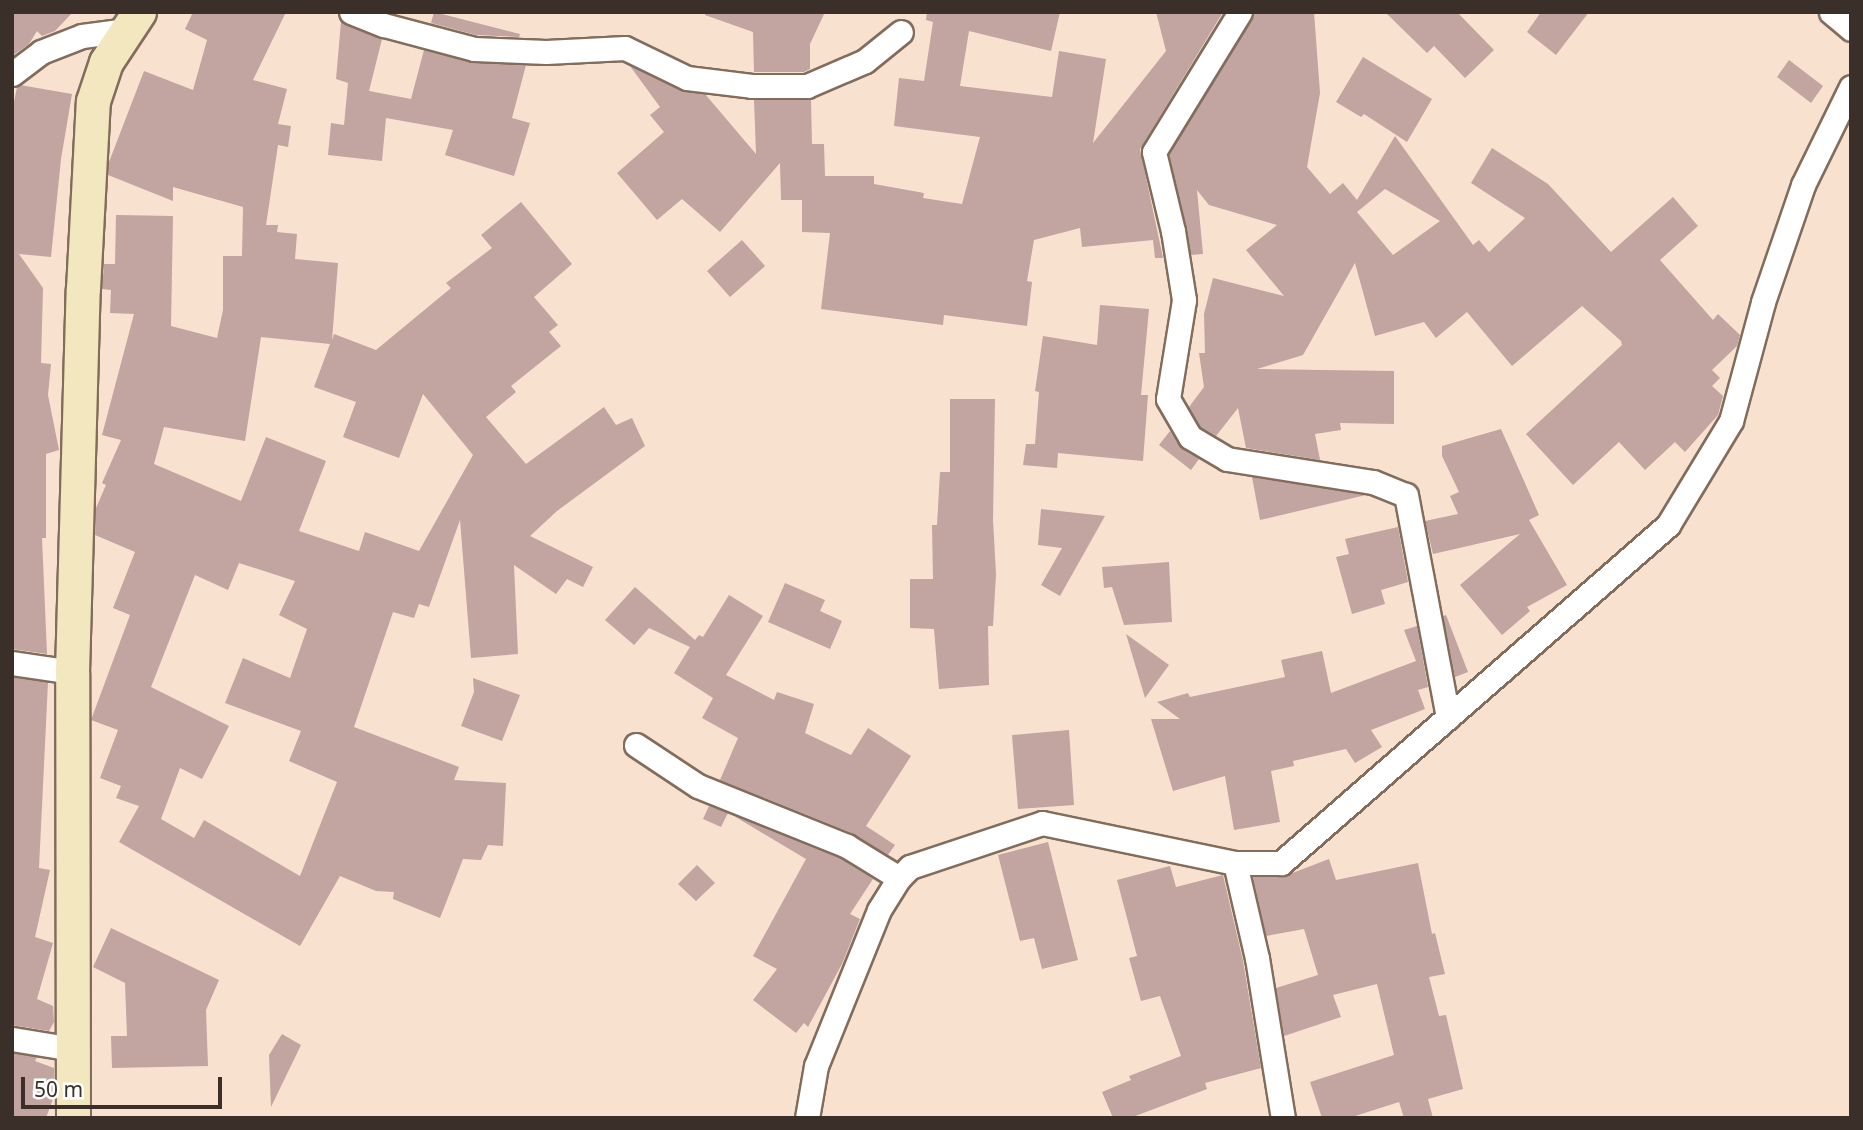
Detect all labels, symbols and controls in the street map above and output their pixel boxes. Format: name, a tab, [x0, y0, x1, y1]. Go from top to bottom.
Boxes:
scale bar	[24, 1064, 226, 1108]
text: 50 m	[34, 1075, 83, 1103]

